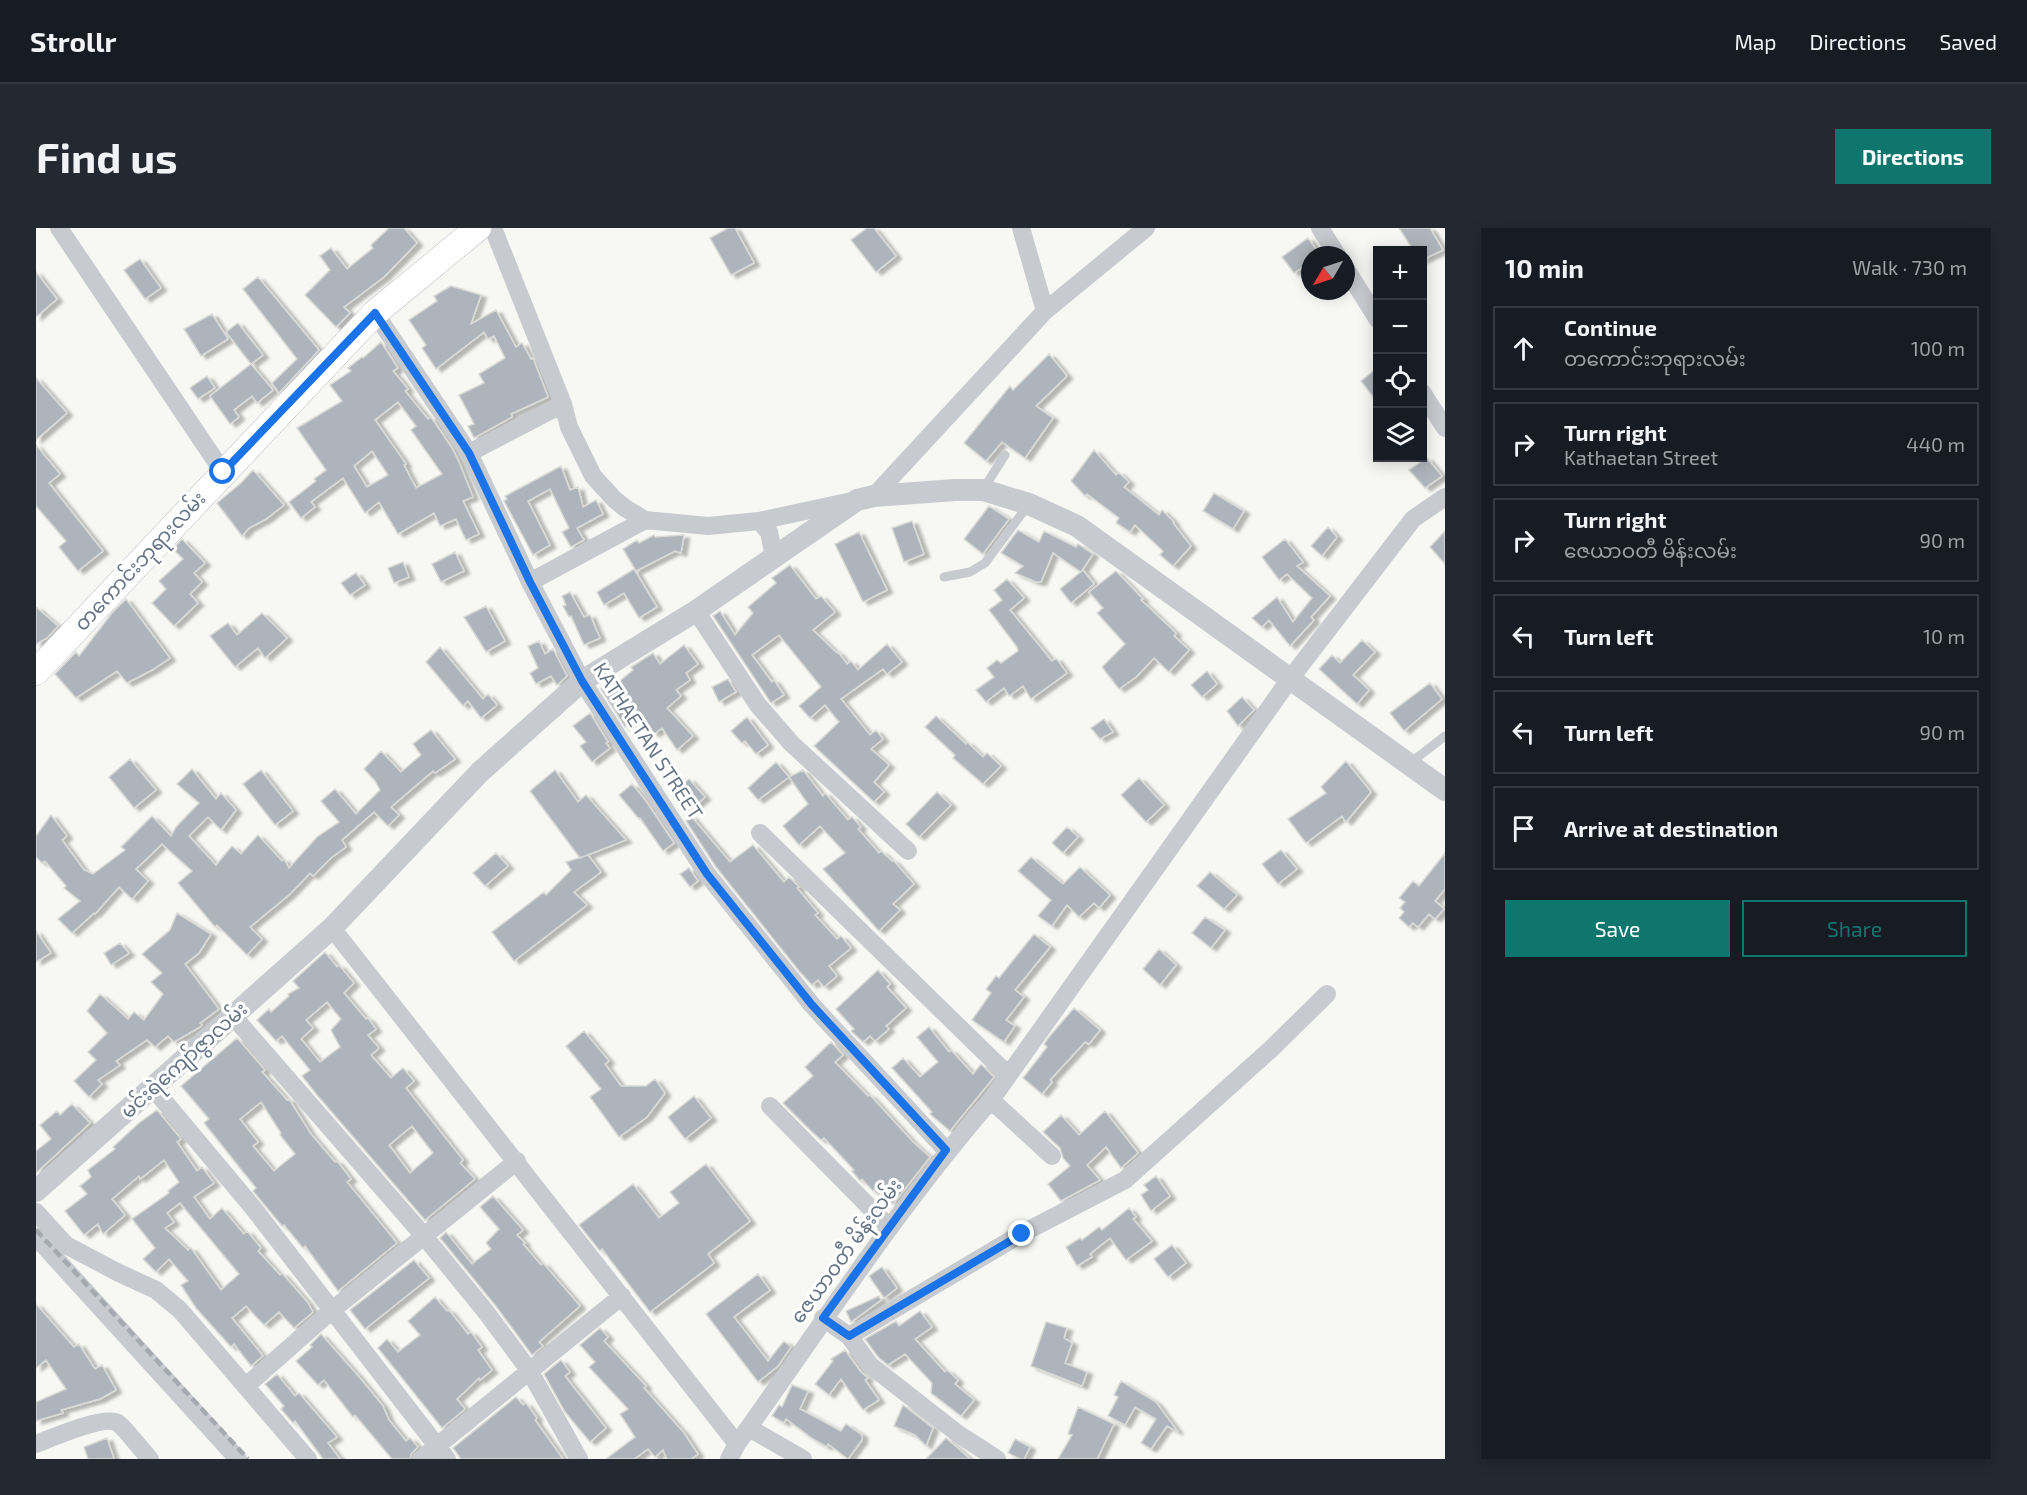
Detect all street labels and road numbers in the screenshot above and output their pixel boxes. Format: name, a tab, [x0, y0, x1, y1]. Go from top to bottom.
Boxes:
street label: တကောင်းဘုရားလမ်း	[68, 485, 214, 639]
street label: KATHAETAN STREET	[589, 657, 709, 824]
street label: မင်းရဲကျော်ဇွာလမ်း	[114, 995, 255, 1126]
street label: ဇေယာဝတီ မိန်းလမ်း	[784, 1173, 910, 1330]

